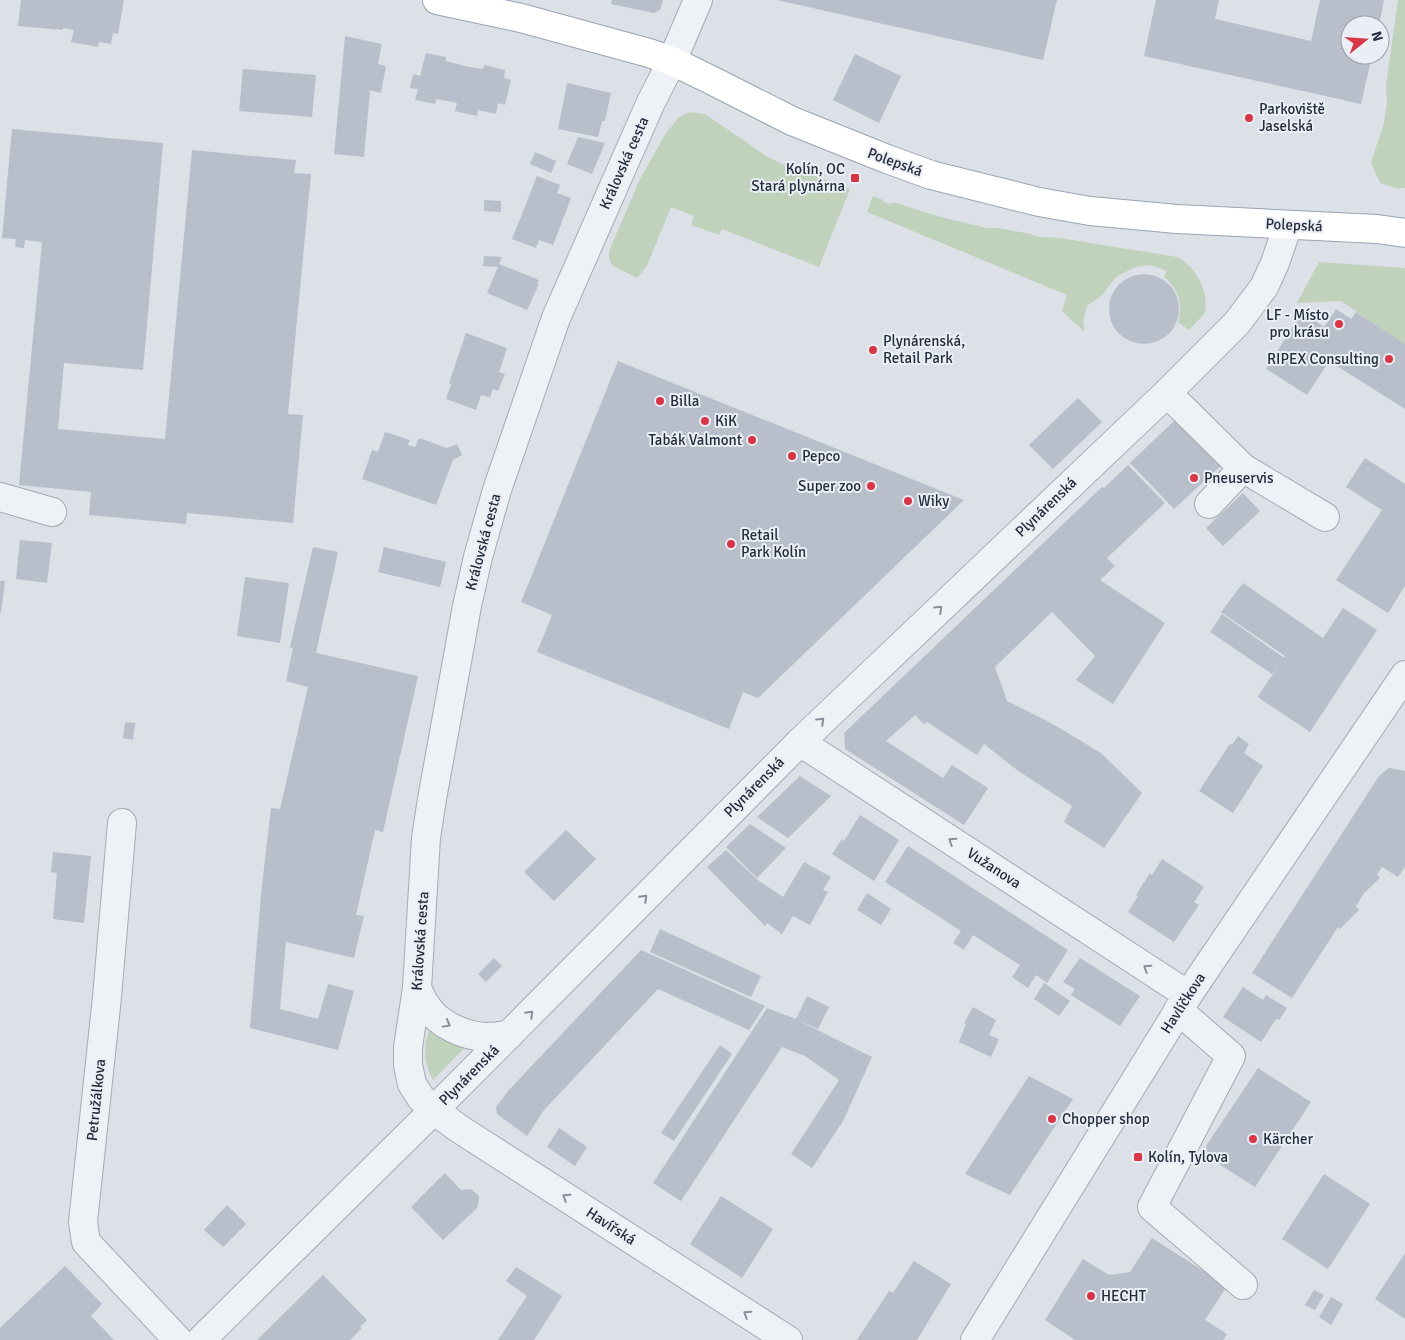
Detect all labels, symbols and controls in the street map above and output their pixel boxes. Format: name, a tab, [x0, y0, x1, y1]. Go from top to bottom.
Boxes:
north arrow	[1340, 15, 1390, 65]
text: N	[1367, 29, 1387, 43]
place label: Parkoviště Jaselská	[1259, 100, 1325, 135]
marker: Parkoviště Jaselská	[1243, 112, 1255, 124]
street label: Královská cesta	[596, 114, 652, 212]
street label: Polepská	[865, 144, 925, 180]
place label: Kolín, OC Stará plynárna	[751, 160, 845, 195]
marker: Kolín, OC Stará plynárna	[849, 172, 861, 184]
street label: Polepská	[1265, 215, 1323, 235]
place label: LF - Místo pro krásu	[1266, 306, 1329, 341]
marker: LF - Místo pro krásu	[1333, 318, 1345, 330]
place label: Plynárenská, Retail Park	[883, 332, 965, 367]
marker: Plynárenská, Retail Park	[867, 344, 879, 356]
place label: RIPEX Consulting	[1267, 350, 1379, 368]
marker: RIPEX Consulting	[1383, 353, 1395, 365]
place label: Billa	[670, 392, 699, 410]
marker: Billa	[654, 395, 666, 407]
place label: KiK	[715, 412, 737, 430]
marker: KiK	[699, 415, 711, 427]
place label: Tabák Valmont	[649, 431, 742, 449]
marker: Tabák Valmont	[746, 434, 758, 446]
place label: Pepco	[802, 447, 841, 465]
marker: Pepco	[786, 450, 798, 462]
place label: Pneuservis	[1204, 469, 1274, 487]
marker: Pneuservis	[1188, 472, 1200, 484]
street label: Plynárenská	[1012, 473, 1080, 541]
place label: Super zoo	[798, 477, 861, 495]
marker: Super zoo	[865, 480, 877, 492]
street label: Královská cesta	[461, 492, 505, 592]
place label: Wiky	[918, 492, 949, 510]
marker: Wiky	[902, 495, 914, 507]
place label: Retail Park Kolín	[741, 526, 806, 561]
marker: Retail Park Kolín	[725, 538, 737, 550]
one-way arrow	[933, 606, 942, 615]
one-way arrow	[815, 718, 824, 727]
street label: Plynárenská	[720, 753, 788, 821]
one-way arrow	[949, 838, 958, 847]
street label: Vužanova	[964, 844, 1024, 892]
street label: Královská cesta	[408, 891, 432, 991]
one-way arrow	[639, 895, 648, 904]
one-way arrow	[1143, 965, 1153, 974]
street label: Havlíčkova	[1157, 969, 1209, 1037]
one-way arrow	[524, 1010, 533, 1019]
one-way arrow	[442, 1018, 451, 1028]
street label: Plynárenská	[435, 1041, 503, 1109]
street label: Petružálkova	[83, 1058, 109, 1142]
place label: Chopper shop	[1062, 1110, 1150, 1128]
marker: Chopper shop	[1046, 1113, 1058, 1125]
place label: Kärcher	[1263, 1130, 1314, 1148]
marker: Kärcher	[1247, 1133, 1259, 1145]
place label: Kolín, Tylova	[1148, 1148, 1228, 1166]
marker: Kolín, Tylova	[1132, 1151, 1144, 1163]
one-way arrow	[562, 1194, 571, 1204]
street label: Havířská	[583, 1203, 639, 1249]
place label: HECHT	[1101, 1287, 1147, 1305]
marker: HECHT	[1085, 1290, 1097, 1302]
one-way arrow	[743, 1310, 752, 1320]

